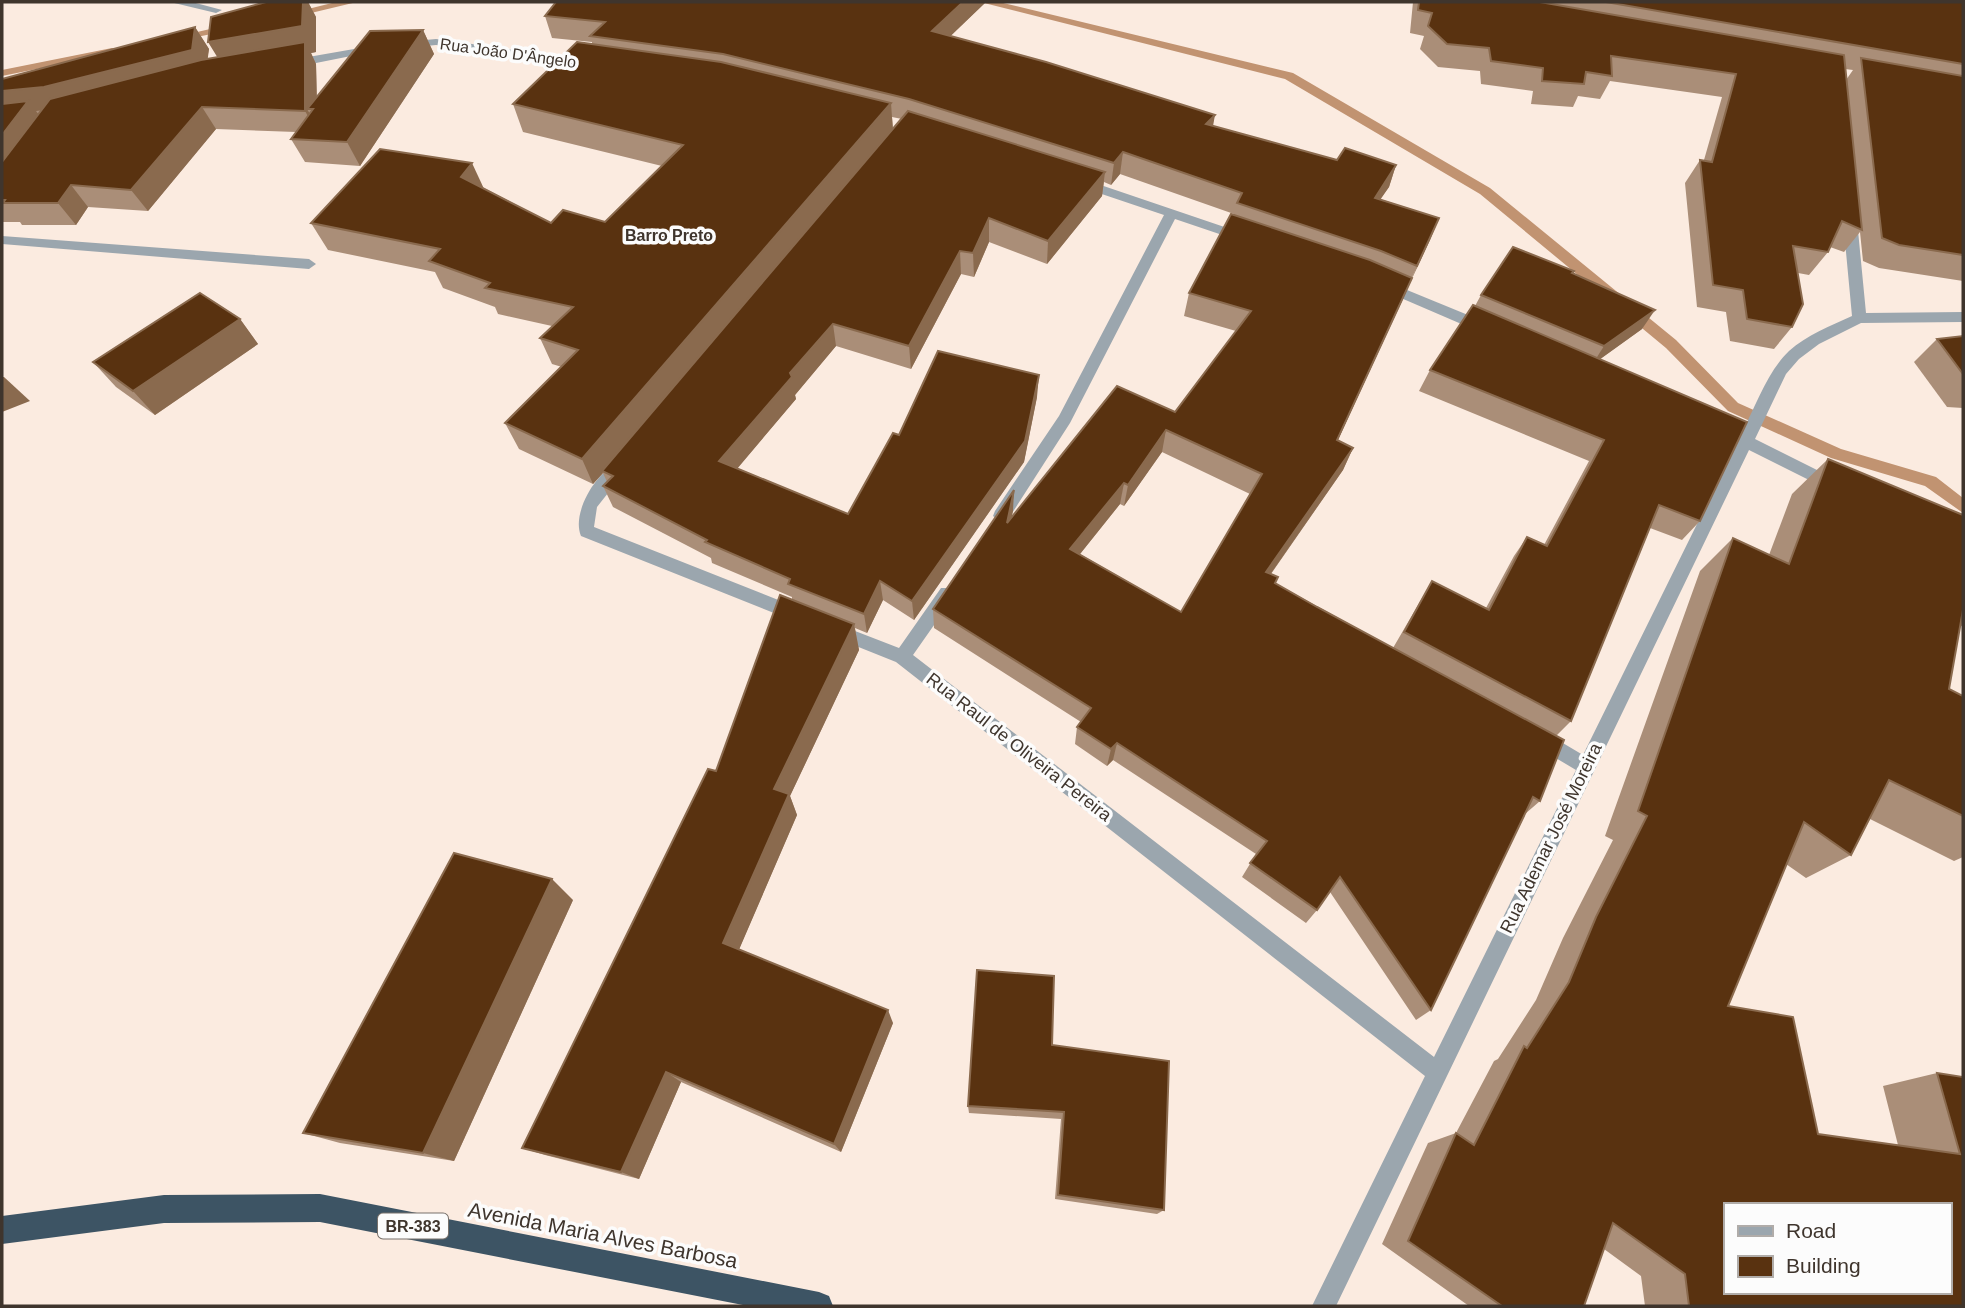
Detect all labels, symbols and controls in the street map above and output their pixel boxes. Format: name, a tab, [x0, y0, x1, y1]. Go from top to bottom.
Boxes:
street label: Rua João D'Ângelo	[439, 34, 577, 71]
district label: Barro Preto	[625, 227, 713, 244]
street label: Rua Raul de Oliveira Pereira	[923, 669, 1116, 826]
street label: Rua Ademar José Moreira	[1496, 739, 1606, 936]
street label: Avenida Maria Alves Barbosa	[466, 1198, 740, 1272]
legend	[1724, 1203, 1951, 1294]
road number: BR-383	[378, 1214, 448, 1238]
text: Road	[1786, 1219, 1836, 1242]
text: Building	[1786, 1254, 1861, 1277]

